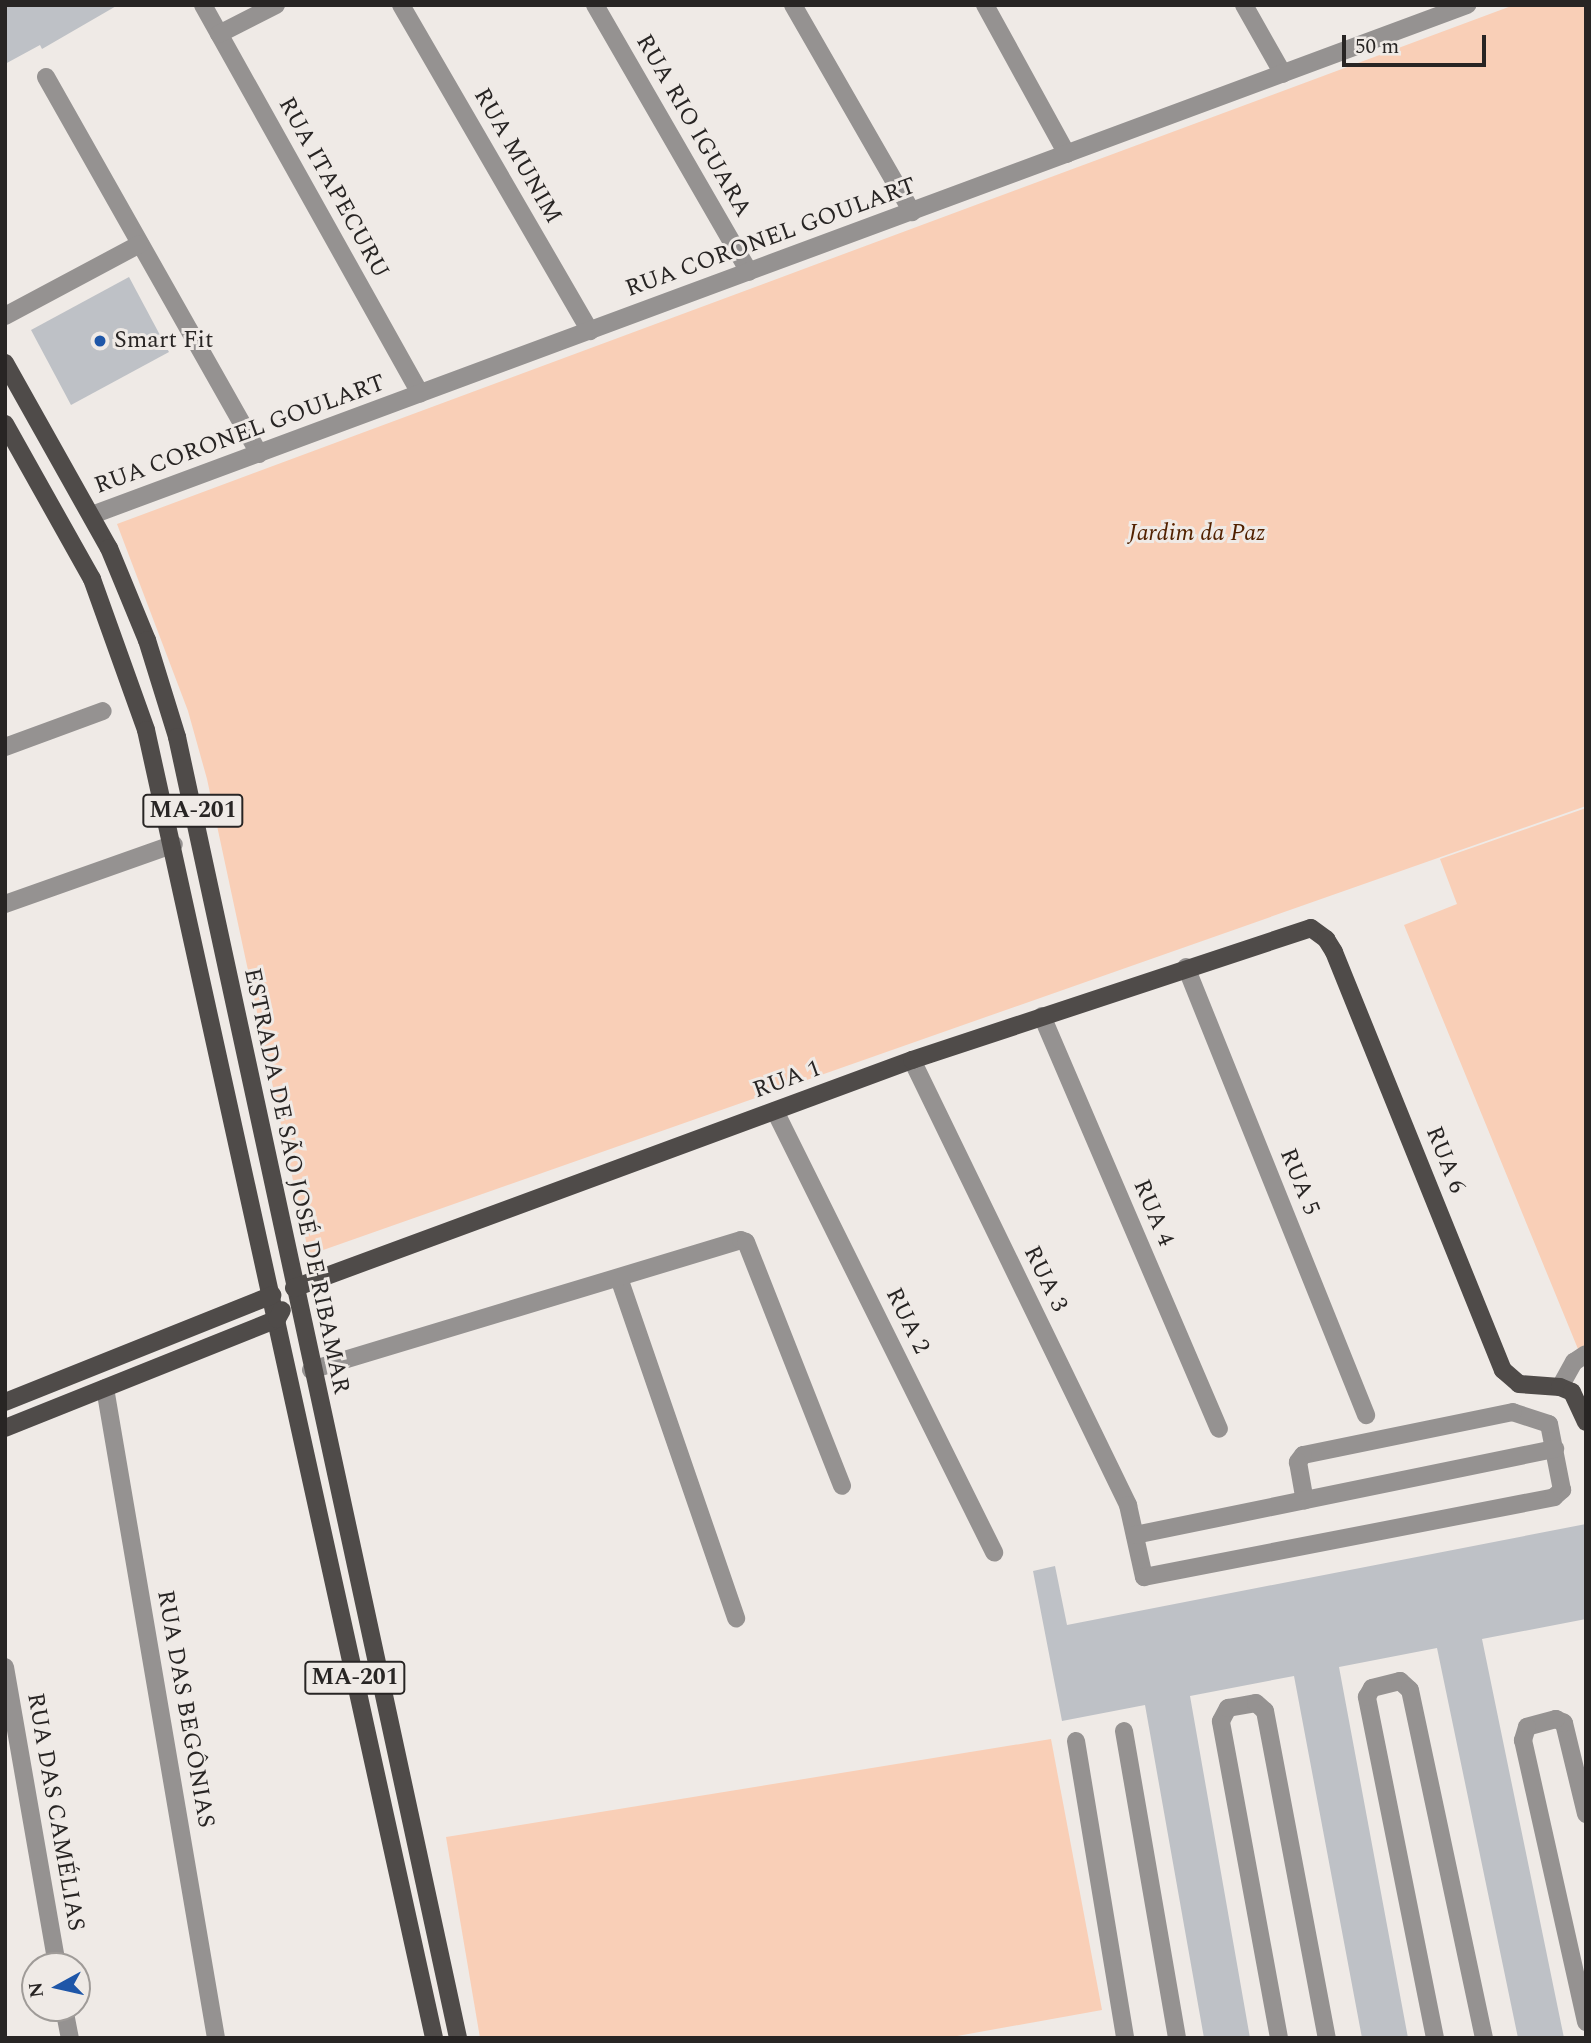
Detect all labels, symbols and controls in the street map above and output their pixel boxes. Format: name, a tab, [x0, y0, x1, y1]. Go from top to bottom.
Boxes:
scale bar	[1346, 21, 1490, 65]
street label: RUA RIO IGUARA	[629, 29, 757, 223]
text: 50 m	[1355, 31, 1399, 63]
street label: RUA MUNIM	[467, 83, 567, 229]
street label: RUA ITAPECURU	[271, 92, 395, 284]
street label: RUA CORONEL GOULART	[622, 172, 920, 304]
place label: Smart Fit	[114, 327, 214, 355]
marker: Smart Fit	[92, 333, 108, 349]
street label: RUA CORONEL GOULART	[91, 369, 389, 501]
park label: Jardim da Paz	[1129, 520, 1265, 548]
road number: MA-201	[142, 792, 244, 831]
street label: ESTRADA DE SÃO JOSÉ DE RIBAMAR	[237, 966, 355, 1396]
street label: RUA 1	[749, 1055, 825, 1105]
street label: RUA 6	[1419, 1122, 1471, 1198]
street label: RUA 5	[1273, 1144, 1325, 1220]
street label: RUA 4	[1126, 1175, 1180, 1251]
street label: RUA 3	[1017, 1241, 1073, 1317]
street label: RUA 2	[879, 1283, 935, 1359]
street label: RUA DAS BEGÔNIAS	[150, 1588, 220, 1830]
road number: MA-201	[304, 1658, 406, 1698]
street label: RUA DAS CAMÉLIAS	[20, 1691, 90, 1933]
north arrow	[21, 1952, 91, 2022]
text: N	[21, 1980, 52, 1999]

